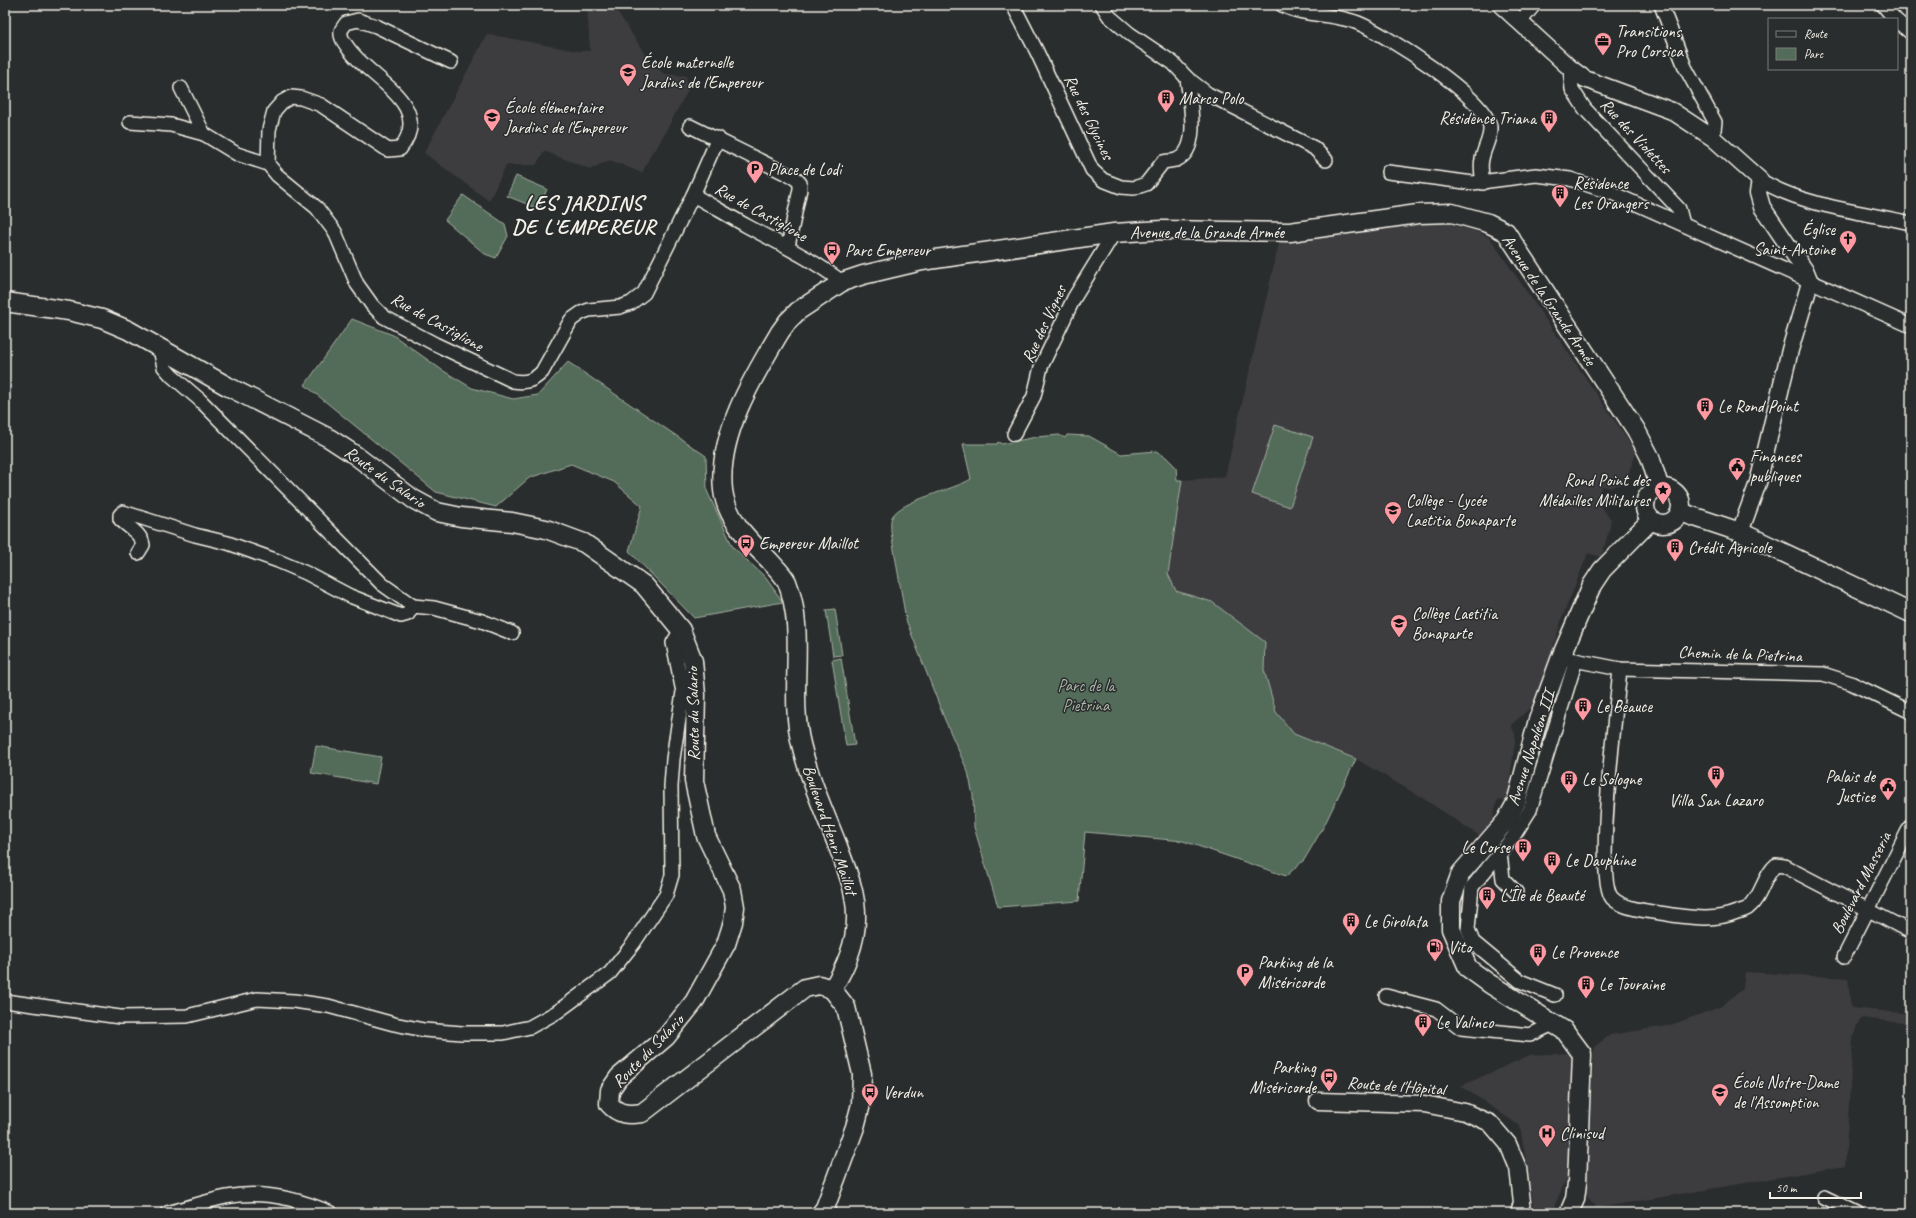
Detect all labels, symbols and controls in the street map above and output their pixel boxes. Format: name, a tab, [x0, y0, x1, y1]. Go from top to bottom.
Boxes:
legend	[1768, 18, 1898, 70]
place label: Transitions Pro Corsica	[1616, 21, 1684, 62]
text: Route	[1804, 26, 1828, 42]
office icon: Transitions Pro Corsica	[1593, 31, 1613, 56]
text: Parc	[1804, 46, 1824, 62]
place label: École maternelle Jardins de l'Empereur	[640, 51, 765, 93]
school or university icon: École maternelle Jardins de l'Empereur	[618, 62, 638, 87]
street label: Rue des Glycines	[1059, 71, 1120, 165]
building icon: Marco Polo	[1156, 88, 1176, 113]
place label: Marco Polo	[1179, 88, 1244, 109]
street label: Rue des Violettes	[1596, 94, 1678, 180]
place label: École élémentaire Jardins de l'Empereur	[504, 96, 629, 138]
school or university icon: École élémentaire Jardins de l'Empereur	[482, 107, 502, 132]
place label: Résidence Triana	[1439, 108, 1538, 129]
building icon: Résidence Triana	[1539, 108, 1559, 133]
parking icon: Place de Lodi	[745, 159, 765, 184]
place label: Place de Lodi	[768, 159, 843, 180]
place label: Résidence Les Orangers	[1573, 173, 1650, 214]
street label: Rue de Castiglione	[711, 178, 812, 247]
building icon: Résidence Les Orangers	[1550, 183, 1570, 208]
district label: LES JARDINS DE L'EMPEREUR	[512, 190, 659, 240]
place label: Église Saint-Antoine	[1753, 218, 1836, 260]
street label: Avenue de la Grande Armée	[1130, 222, 1285, 243]
church icon: Église Saint-Antoine	[1838, 229, 1858, 254]
street label: Avenue de la Grande Armée	[1497, 230, 1602, 371]
bus stop icon: Parc Empereur	[822, 240, 842, 265]
place label: Parc Empereur	[845, 240, 932, 261]
street label: Rue des Vignes	[1017, 281, 1072, 366]
street label: Rue de Castiglione	[387, 288, 488, 357]
building icon: Le Rond Point	[1695, 396, 1715, 421]
place label: Le Rond Point	[1718, 396, 1800, 417]
street label: Route du Salario	[341, 441, 431, 514]
place label: Finances publiques	[1750, 446, 1803, 487]
public building icon: Finances publiques	[1727, 456, 1747, 481]
place label: Rond Point des Médailles Militaires	[1539, 470, 1652, 511]
place icon: Rond Point des Médailles Militaires	[1653, 480, 1673, 505]
place label: Collège - Lycée Laetitia Bonaparte	[1406, 490, 1517, 531]
school or university icon: Collège - Lycée Laetitia Bonaparte	[1383, 500, 1403, 525]
bus stop icon: Empereur Maillot	[736, 533, 756, 558]
place label: Empereur Maillot	[759, 533, 860, 554]
building icon: Crédit Agricole	[1665, 537, 1685, 562]
place label: Crédit Agricole	[1688, 537, 1773, 558]
place label: Collège Laetitia Bonaparte	[1412, 603, 1499, 644]
school or university icon: Collège Laetitia Bonaparte	[1389, 613, 1409, 638]
street label: Chemin de la Pietrina	[1678, 641, 1803, 667]
street label: Route du Salario	[682, 665, 704, 761]
park label: Parc de la Pietrina	[1057, 675, 1117, 716]
street label: Avenue Napoléon III	[1502, 685, 1561, 808]
building icon: Le Beauce	[1573, 696, 1593, 721]
place label: Le Beauce	[1596, 696, 1653, 717]
street label: Boulevard Henri Maillot	[798, 762, 863, 900]
building icon: Villa San Lazaro	[1706, 764, 1726, 789]
place label: Palais de Justice	[1825, 766, 1876, 807]
building icon: Le Sologne	[1559, 769, 1579, 794]
place label: Le Sologne	[1582, 769, 1643, 790]
public building icon: Palais de Justice	[1878, 776, 1898, 801]
place label: Villa San Lazaro	[1669, 790, 1764, 811]
street label: Boulevard Masseria	[1826, 827, 1896, 938]
place label: Le Corse	[1461, 837, 1511, 858]
building icon: Le Corse	[1513, 837, 1533, 862]
building icon: Le Dauphine	[1542, 850, 1562, 875]
place label: Le Dauphine	[1565, 850, 1637, 871]
building icon: L'Île de Beauté	[1477, 885, 1497, 910]
place label: L'Île de Beauté	[1500, 885, 1587, 906]
building icon: Le Girolata	[1341, 911, 1361, 936]
place label: Le Girolata	[1364, 911, 1429, 932]
fuel station icon: Vito	[1425, 937, 1445, 962]
place label: Vito	[1448, 937, 1473, 958]
building icon: Le Provence	[1528, 942, 1548, 967]
place label: Le Provence	[1551, 942, 1620, 963]
place label: Parking de la Miséricorde	[1258, 952, 1334, 993]
parking icon: Parking de la Miséricorde	[1235, 962, 1255, 987]
building icon: Le Touraine	[1576, 974, 1596, 999]
place label: Le Touraine	[1599, 974, 1666, 995]
street label: Route du Salario	[608, 1008, 690, 1092]
building icon: Le Valinco	[1413, 1012, 1433, 1037]
place label: Le Valinco	[1436, 1012, 1494, 1033]
place label: Parking Miséricorde	[1249, 1057, 1317, 1098]
bus stop icon: Parking Miséricorde	[1319, 1067, 1339, 1092]
place label: École Notre-Dame de l'Assomption	[1733, 1071, 1840, 1113]
street label: Route de l'Hôpital	[1346, 1072, 1449, 1100]
bus stop icon: Verdun	[860, 1082, 880, 1107]
place label: Verdun	[883, 1082, 924, 1103]
school or university icon: École Notre-Dame de l'Assomption	[1710, 1082, 1730, 1107]
hospital icon: Clinisud	[1537, 1123, 1557, 1148]
place label: Clinisud	[1560, 1123, 1606, 1144]
scale bar	[1770, 1174, 1861, 1200]
text: 50 m	[1776, 1180, 1798, 1196]

